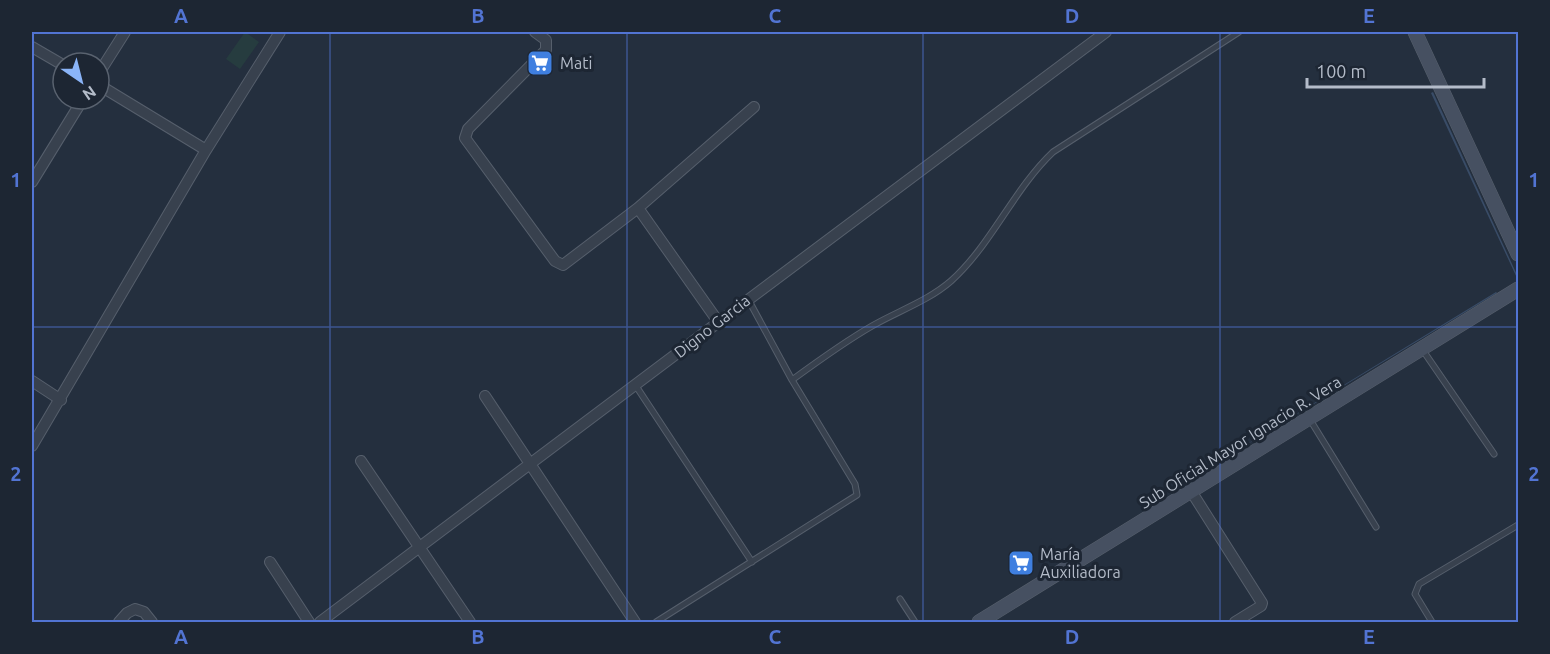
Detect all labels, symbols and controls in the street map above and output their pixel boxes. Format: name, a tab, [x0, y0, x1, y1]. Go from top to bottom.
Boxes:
text: A	[174, 4, 188, 27]
text: B	[471, 4, 485, 27]
text: C	[769, 4, 782, 27]
text: D	[1065, 4, 1079, 27]
text: E	[1363, 4, 1375, 27]
supermarket icon: Mati	[525, 48, 555, 78]
north arrow	[51, 51, 111, 111]
scale bar	[1307, 51, 1484, 89]
place label: Mati	[560, 54, 592, 72]
text: 100 m	[1316, 61, 1366, 81]
text: N	[80, 82, 100, 104]
text: 1	[10, 168, 22, 191]
text: 1	[1528, 168, 1540, 191]
street label: Digno Garcia	[671, 291, 753, 361]
street label: Sub Oficial Mayor Ignacio R. Vera	[1136, 372, 1344, 512]
text: 2	[10, 462, 22, 485]
text: 2	[1528, 462, 1540, 485]
place label: María Auxiliadora	[1040, 545, 1121, 581]
supermarket icon: María Auxiliadora	[1006, 548, 1036, 578]
text: A	[174, 625, 188, 648]
text: B	[471, 625, 485, 648]
text: C	[769, 625, 782, 648]
text: D	[1065, 625, 1079, 648]
text: E	[1363, 625, 1375, 648]

